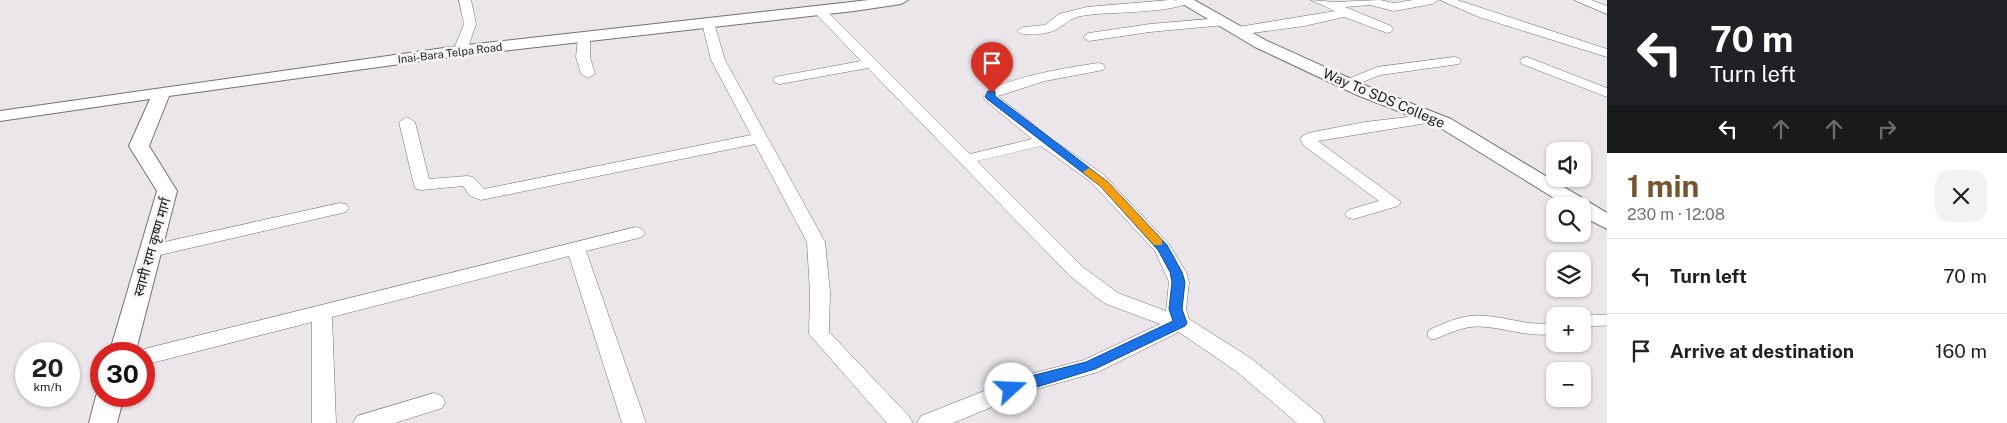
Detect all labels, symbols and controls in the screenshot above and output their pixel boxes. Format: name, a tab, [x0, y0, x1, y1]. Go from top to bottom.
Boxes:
text: 70 m	[1710, 19, 1793, 60]
icon: left	[1627, 20, 1692, 85]
street label: Inai-Bara Telpa Road	[397, 41, 503, 65]
pin	[971, 42, 1013, 93]
icon: arrive	[978, 49, 1006, 77]
text: Turn left	[1710, 61, 1796, 87]
street label: Way To SDS College	[1321, 65, 1448, 131]
icon: left	[1714, 115, 1742, 143]
icon: ahead	[1767, 115, 1795, 143]
icon: ahead	[1820, 115, 1848, 143]
icon: right	[1873, 115, 1901, 143]
map controls	[1546, 142, 1591, 407]
button: sound	[1546, 142, 1591, 187]
text: 1 min	[1627, 168, 1699, 204]
button: close	[1935, 170, 1987, 222]
street label: स्वामी राम कृष्ण मार्ग	[130, 195, 176, 299]
button: search	[1546, 197, 1591, 242]
text: 230 m · 12:08	[1627, 205, 1725, 224]
button: layers	[1546, 252, 1591, 297]
icon: left	[1627, 262, 1655, 290]
text: Turn left	[1670, 265, 1747, 287]
text: 70 m	[1943, 265, 1987, 287]
button: +	[1546, 307, 1591, 352]
icon: arrive	[1627, 337, 1655, 365]
text: Arrive at destination	[1670, 340, 1854, 362]
text: 160 m	[1935, 340, 1987, 362]
speed limit sign: 30	[90, 342, 155, 407]
text: 20	[32, 353, 64, 383]
position arrow	[984, 362, 1036, 414]
button: −	[1546, 362, 1591, 407]
text: km/h	[33, 380, 62, 394]

